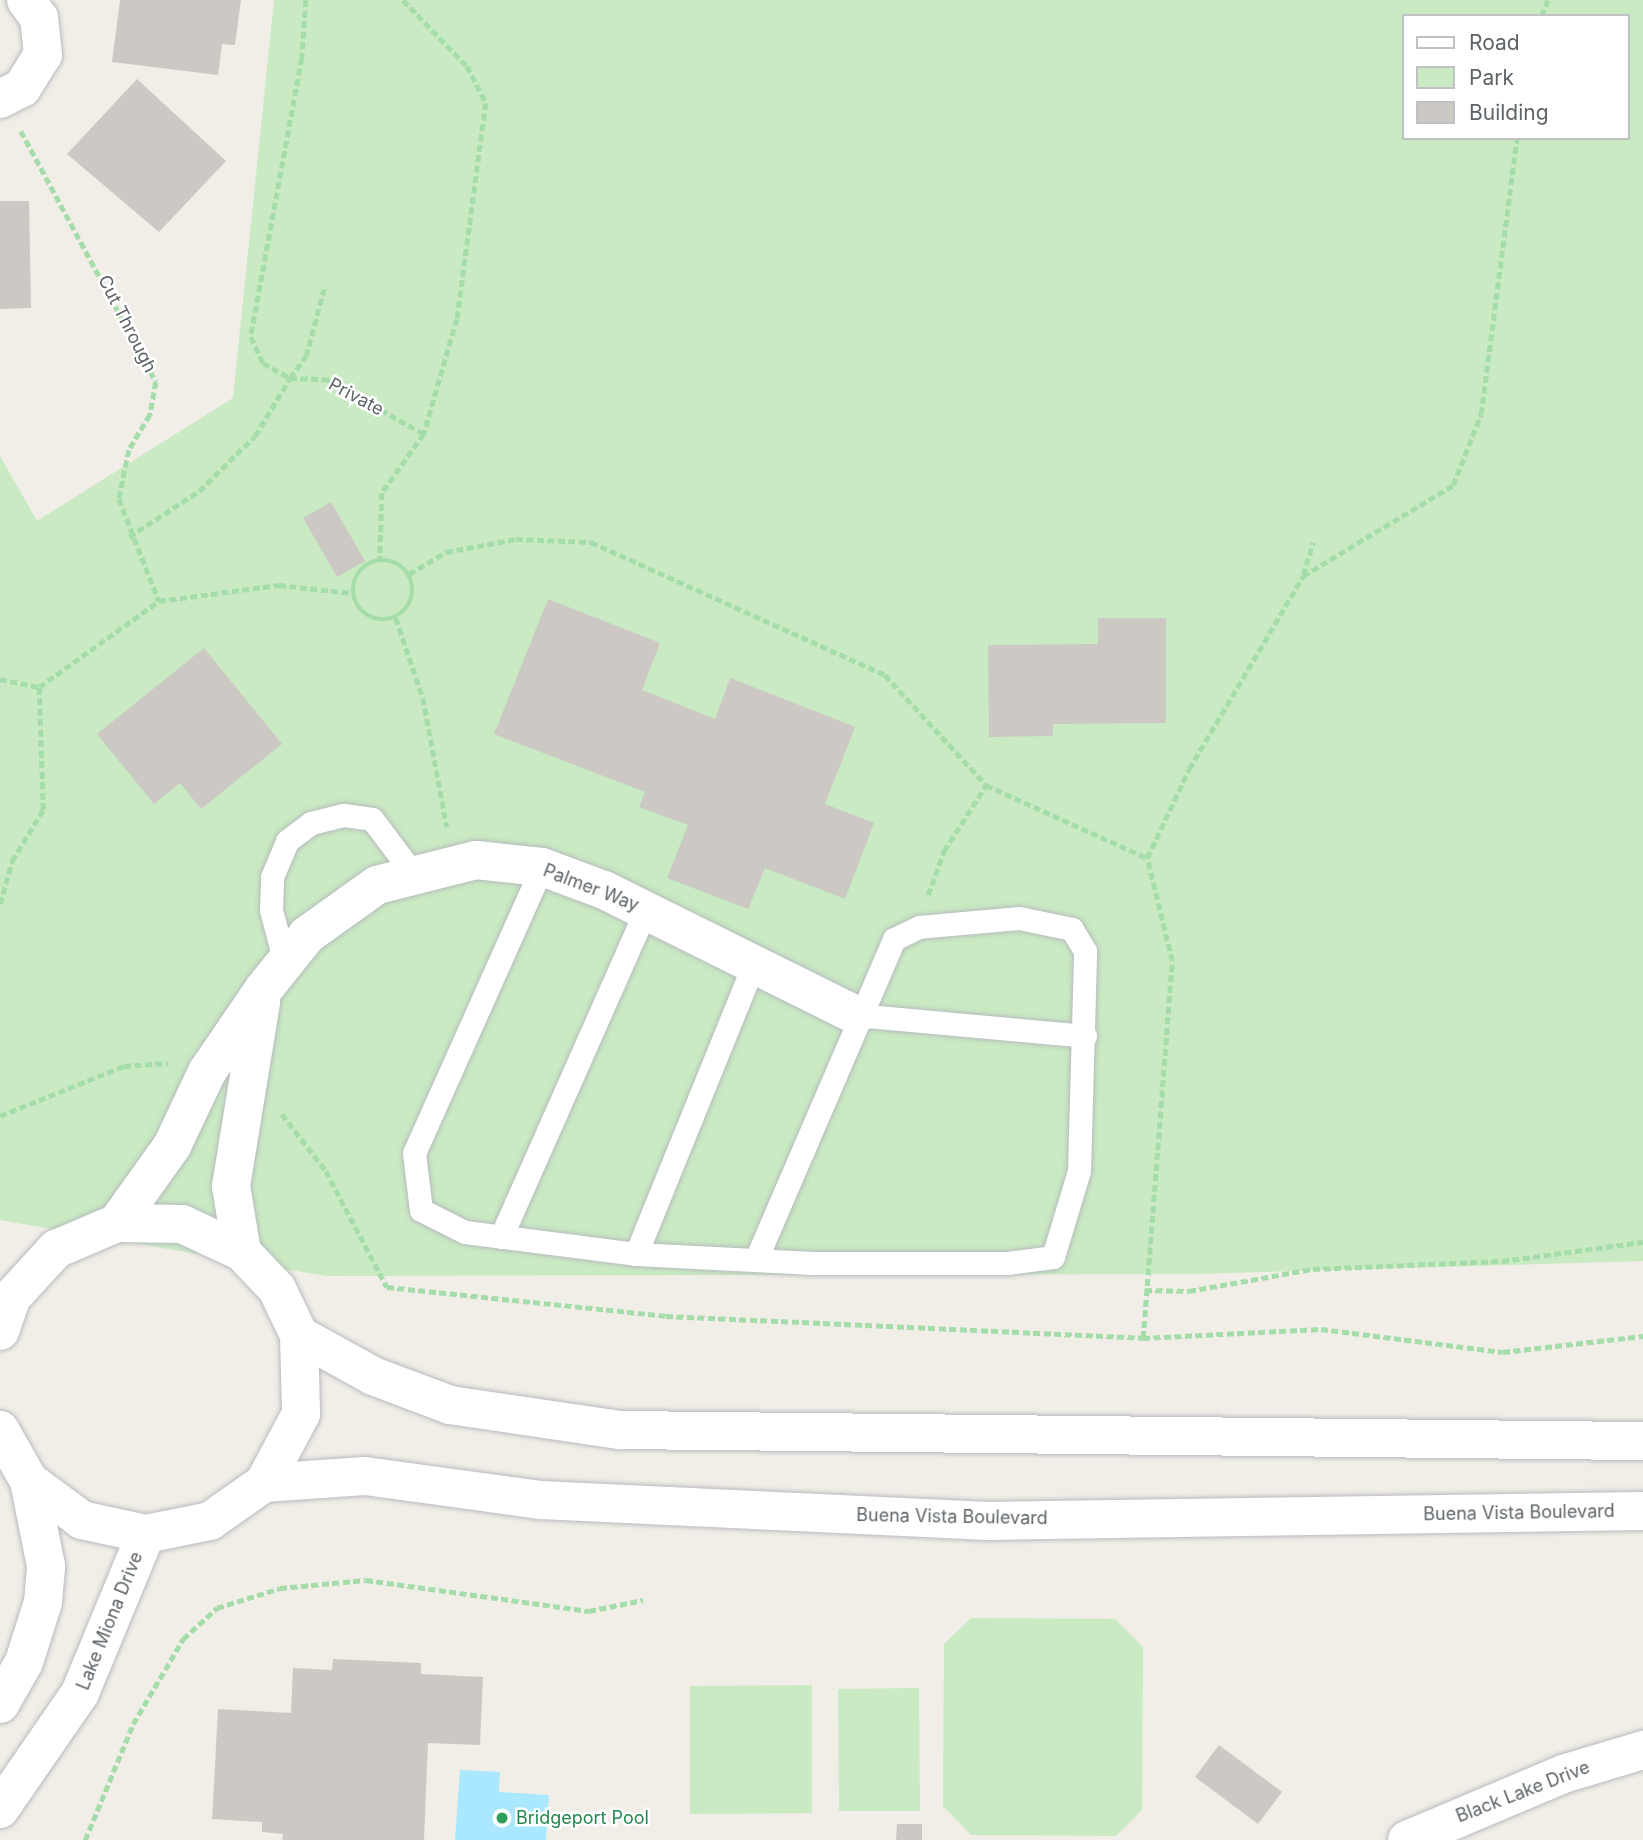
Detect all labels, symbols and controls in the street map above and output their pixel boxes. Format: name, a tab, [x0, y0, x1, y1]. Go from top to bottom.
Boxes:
legend	[1402, 14, 1629, 140]
text: Road	[1469, 30, 1520, 55]
text: Park	[1469, 65, 1514, 90]
text: Building	[1469, 100, 1549, 125]
street label: Cut Through	[93, 272, 161, 376]
street label: Private	[325, 374, 387, 420]
street label: Palmer Way	[540, 860, 642, 916]
street label: Buena Vista Boulevard	[1423, 1501, 1615, 1525]
street label: Buena Vista Boulevard	[856, 1505, 1048, 1529]
street label: Lake Miona Drive	[72, 1549, 148, 1693]
street label: Black Lake Drive	[1453, 1757, 1593, 1827]
place label: Bridgeport Pool	[516, 1807, 649, 1829]
marker: Bridgeport Pool	[494, 1810, 510, 1826]

